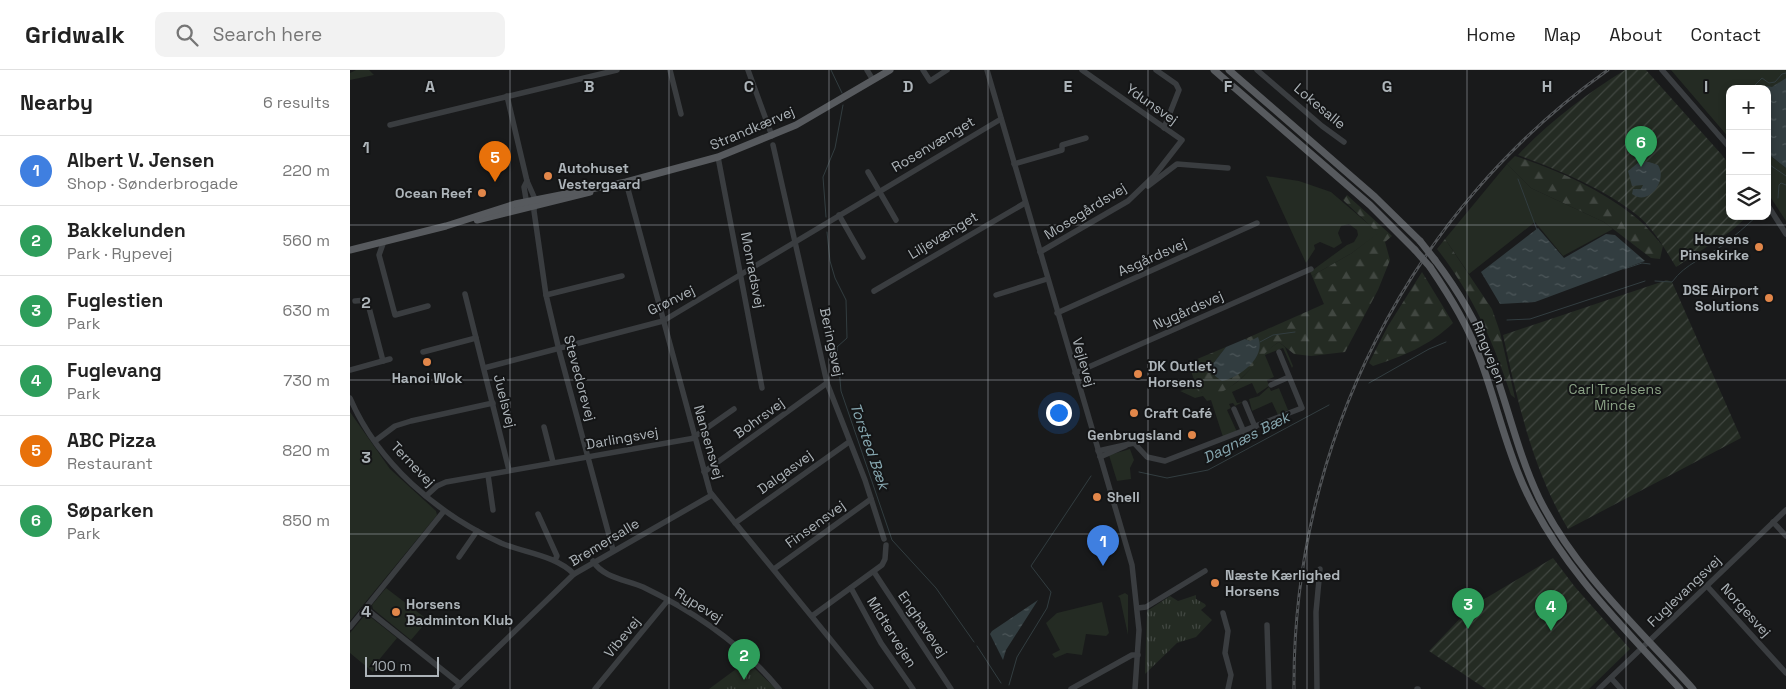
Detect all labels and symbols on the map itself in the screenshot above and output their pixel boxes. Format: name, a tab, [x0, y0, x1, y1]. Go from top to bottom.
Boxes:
text: A	[425, 76, 435, 97]
text: B	[584, 76, 594, 97]
text: C	[744, 76, 754, 97]
text: D	[903, 76, 913, 97]
text: E	[1064, 76, 1073, 97]
text: F	[1224, 76, 1233, 97]
text: G	[1382, 76, 1392, 97]
text: H	[1542, 76, 1552, 97]
text: I	[1704, 76, 1708, 97]
street label: Lokesalle	[1290, 79, 1350, 133]
street label: Ydunsvej	[1122, 80, 1182, 128]
street label: Strandkærvej	[707, 102, 797, 154]
street label: Rosenvænget	[888, 112, 978, 176]
pin: 6	[1625, 126, 1657, 167]
text: 1	[362, 137, 370, 158]
pin: 5	[479, 141, 511, 182]
place label: Autohuset Vestergaard	[558, 159, 640, 193]
marker: Autohuset Vestergaard	[542, 170, 554, 182]
street label: Mosegårdsvej	[1041, 179, 1129, 243]
place label: Ocean Reef	[395, 184, 472, 202]
marker: Ocean Reef	[476, 187, 488, 199]
street label: Liljevænget	[905, 207, 981, 263]
street label: Monradsvej	[737, 230, 769, 310]
place label: Horsens Pinsekirke	[1680, 230, 1749, 264]
street label: Asgårdsvej	[1115, 234, 1189, 280]
marker: Horsens Pinsekirke	[1753, 241, 1765, 253]
street label: Grønvej	[644, 281, 698, 319]
place label: DSE Airport Solutions	[1682, 281, 1759, 315]
street label: Nygårdsvej	[1150, 287, 1226, 333]
text: 2	[361, 292, 371, 313]
marker: DSE Airport Solutions	[1763, 292, 1775, 304]
street label: Beringsvej	[816, 306, 848, 378]
street label: Ringvejen	[1468, 318, 1510, 386]
street label: Stevedorevej	[560, 333, 600, 423]
street label: Vejlevej	[1068, 335, 1100, 389]
marker: Hanoi Wok	[421, 356, 433, 368]
place label: DK Outlet, Horsens	[1148, 357, 1216, 391]
marker: DK Outlet, Horsens	[1132, 368, 1144, 380]
place label: Hanoi Wok	[392, 369, 462, 387]
street label: Juelsvej	[490, 372, 520, 430]
park label: Carl Troelsens Minde	[1568, 380, 1662, 414]
street label: Bohrsvej	[730, 394, 788, 442]
water label: Torsted Bæk	[846, 400, 894, 494]
your location	[1046, 400, 1072, 426]
street label: Nansensvej	[690, 403, 728, 481]
place label: Craft Café	[1144, 404, 1212, 422]
water label: Dagnæs Bæk	[1200, 406, 1294, 467]
marker: Craft Café	[1128, 407, 1140, 419]
street label: Darlingsvej	[584, 423, 660, 453]
place label: Genbrugsland	[1087, 426, 1182, 444]
marker: Genbrugsland	[1186, 429, 1198, 441]
street label: Ternevej	[387, 438, 439, 490]
street label: Dalgasvej	[754, 446, 816, 498]
text: 3	[361, 447, 371, 468]
place label: Shell	[1107, 488, 1140, 506]
marker: Shell	[1091, 491, 1103, 503]
street label: Finsensvej	[781, 496, 849, 552]
street label: Bremersalle	[566, 514, 642, 570]
pin: 1	[1087, 525, 1119, 566]
street label: Fuglevangsvej	[1643, 551, 1725, 631]
place label: Næste Kærlighed Horsens	[1225, 566, 1340, 600]
marker: Næste Kærlighed Horsens	[1209, 577, 1221, 589]
street label: Norgesvej	[1717, 579, 1775, 641]
street label: Rypevej	[672, 583, 726, 627]
street label: Enghavevej	[894, 587, 952, 661]
pin: 3	[1452, 588, 1484, 629]
pin: 4	[1535, 590, 1567, 631]
street label: Midtervejen	[863, 593, 921, 671]
place label: Horsens Badminton Klub	[406, 595, 513, 629]
text: 4	[361, 601, 371, 622]
marker: Horsens Badminton Klub	[390, 606, 402, 618]
street label: Vibevej	[600, 613, 644, 661]
pin: 2	[728, 639, 760, 680]
scale bar	[365, 654, 439, 677]

